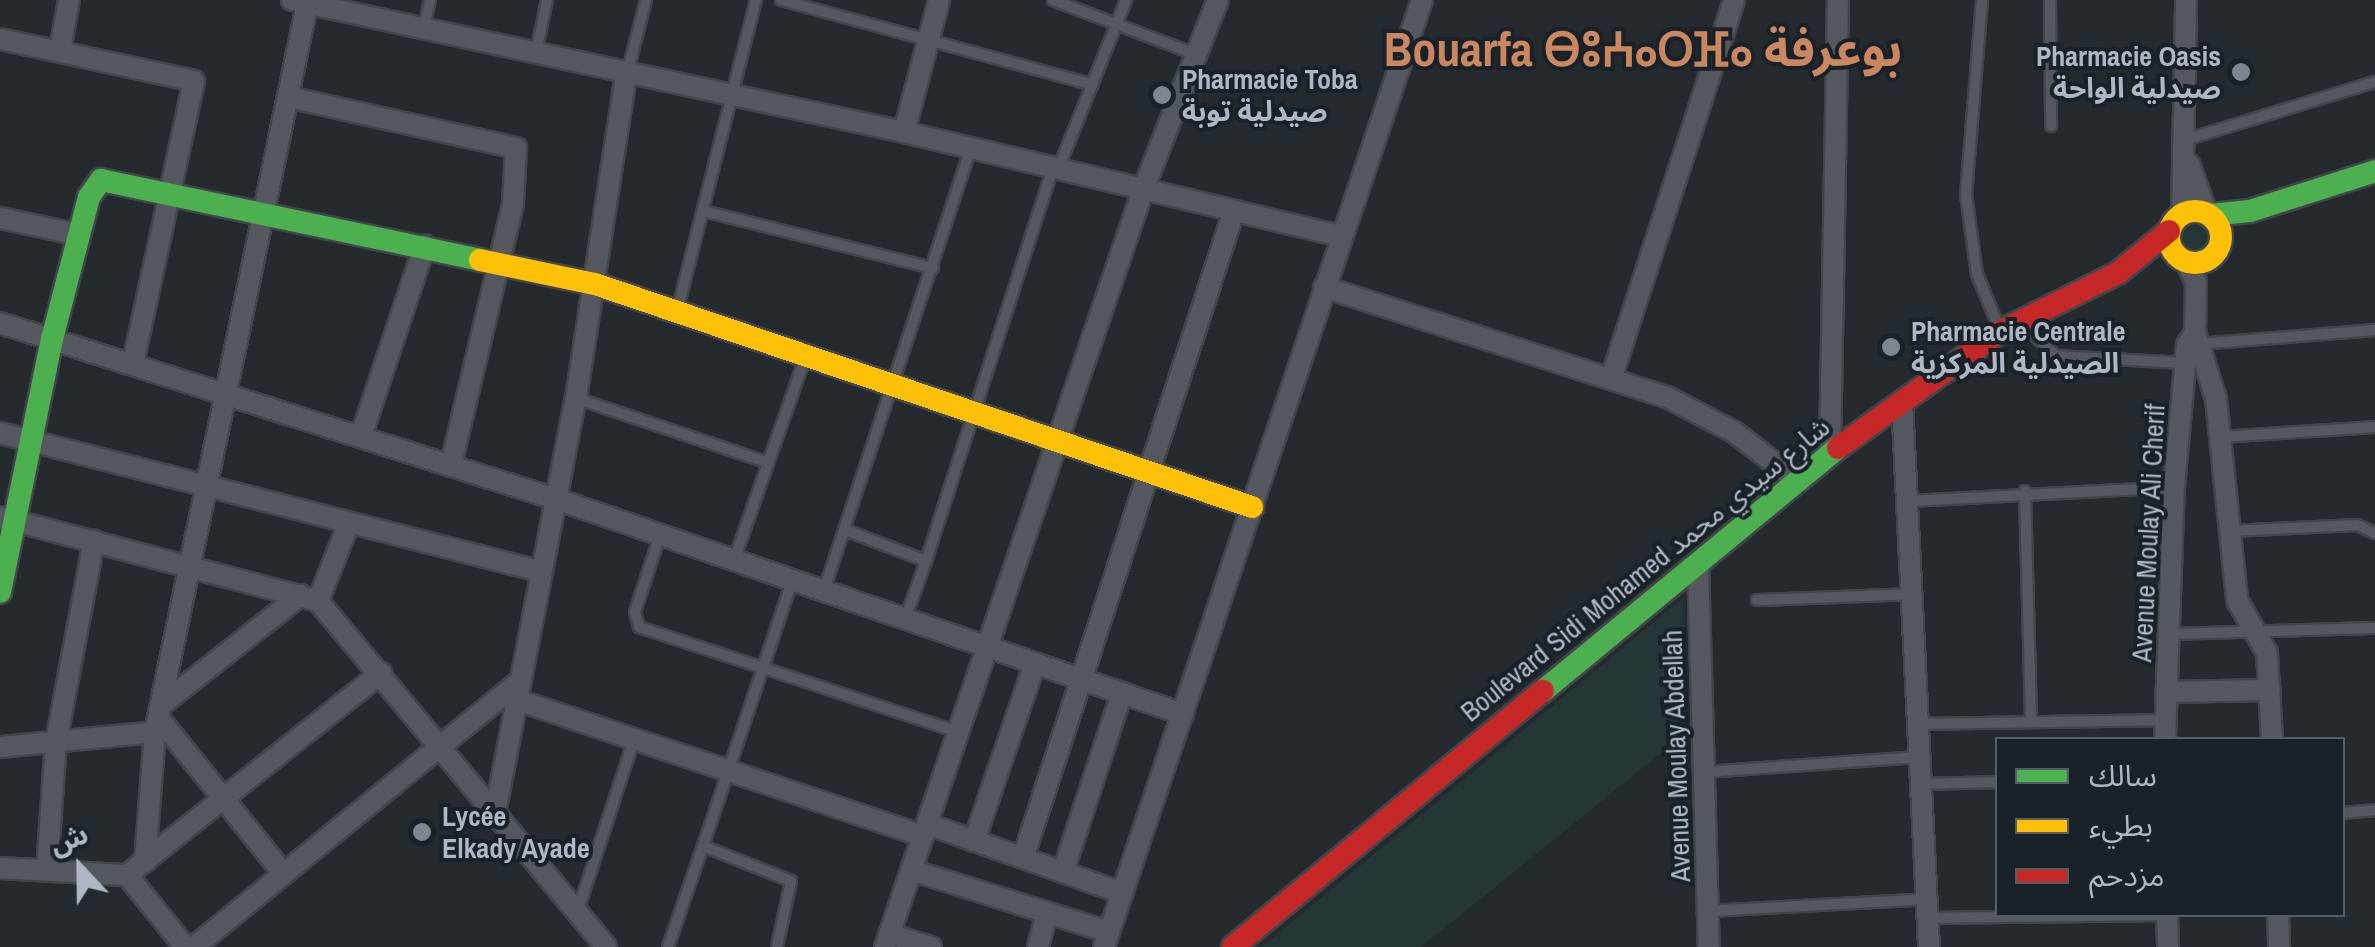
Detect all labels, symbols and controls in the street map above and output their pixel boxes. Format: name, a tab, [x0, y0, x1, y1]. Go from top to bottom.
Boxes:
district label: Bouarfa ⴱⵓⵄⴰⵔⴼⴰ بوعرفة	[1384, 20, 1902, 78]
place label: Pharmacie Oasis صيدلية الواحة	[2036, 39, 2221, 105]
marker: Pharmacie Oasis صيدلية الواحة	[2230, 61, 2252, 83]
place label: Pharmacie Toba صيدلية توبة	[1182, 62, 1358, 128]
marker: Pharmacie Toba صيدلية توبة	[1151, 84, 1173, 106]
place label: Pharmacie Centrale الصيدلية المركزية	[1911, 314, 2125, 380]
marker: Pharmacie Centrale الصيدلية المركزية	[1880, 336, 1902, 358]
street label: Avenue Moulay Ali Cherif	[2124, 402, 2172, 664]
street label: Boulevard Sidi Mohamed شارع سيدي محمد	[1454, 410, 1836, 728]
street label: Avenue Moulay Abdellah	[1655, 629, 1697, 883]
legend	[1995, 737, 2345, 917]
text: سالك	[2089, 755, 2157, 795]
place label: Lycée Elkady Ayade	[442, 799, 590, 865]
text: بطيء	[2089, 805, 2153, 845]
text: ش	[44, 814, 94, 864]
north arrow	[30, 817, 130, 917]
marker: Lycée Elkady Ayade	[411, 821, 433, 843]
text: مزدحم	[2089, 855, 2165, 895]

